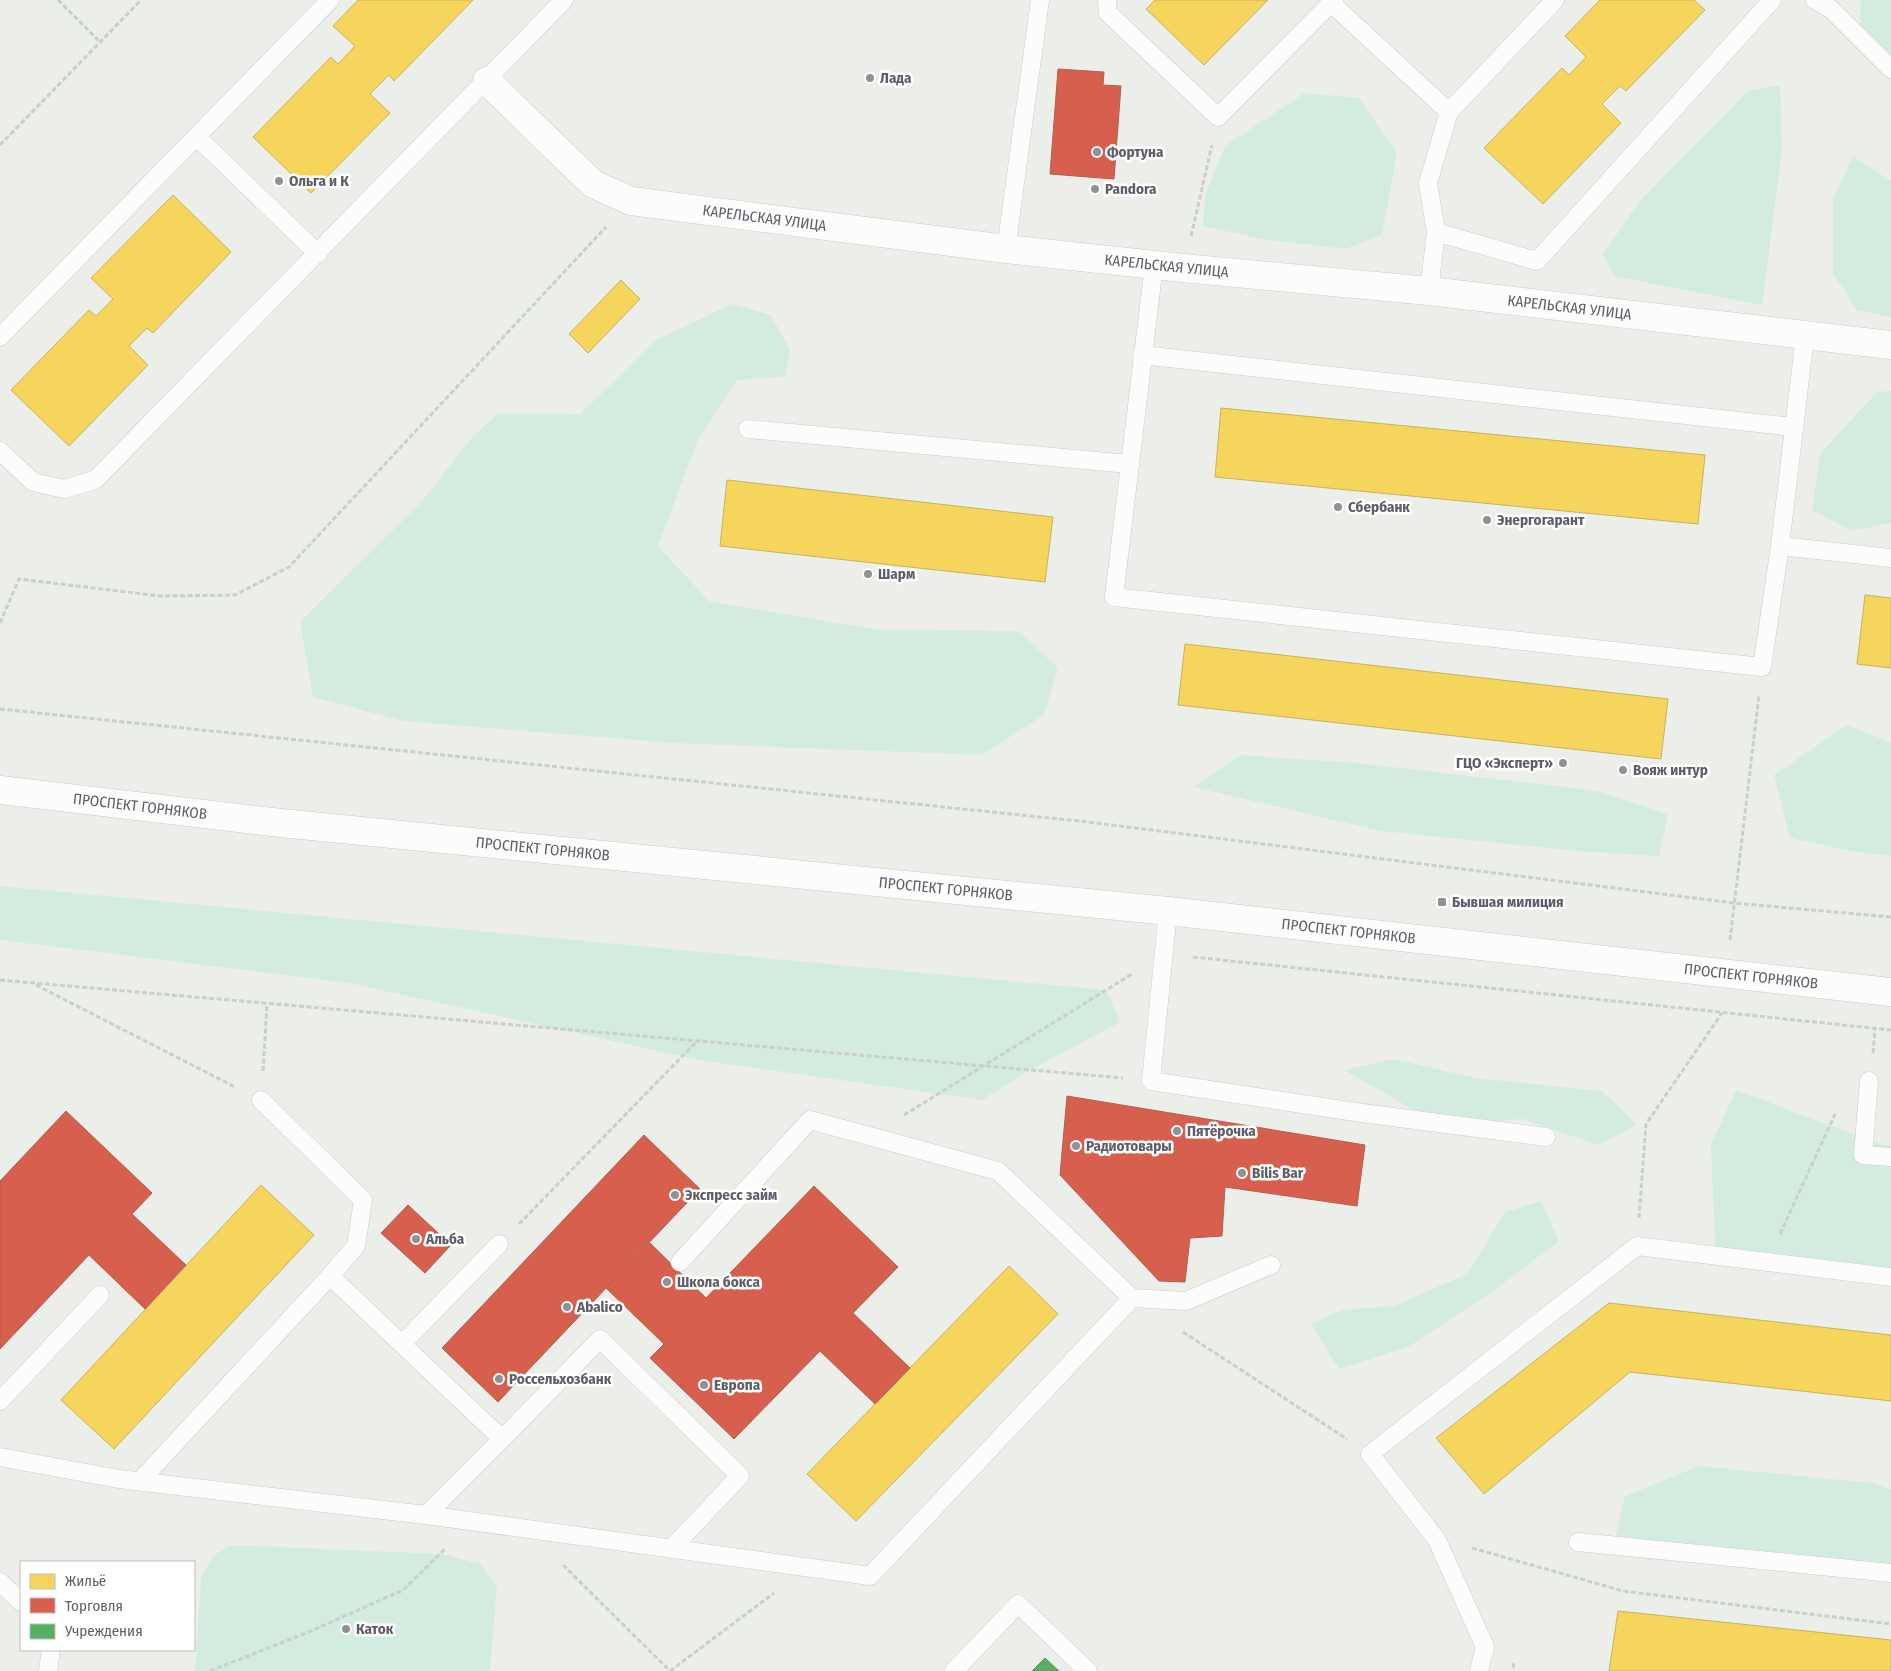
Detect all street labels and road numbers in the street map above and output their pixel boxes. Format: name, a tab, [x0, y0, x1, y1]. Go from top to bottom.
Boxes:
street label: КАРЕЛЬСКАЯ УЛИЦА	[702, 201, 828, 235]
street label: КАРЕЛЬСКАЯ УЛИЦА	[1104, 251, 1230, 281]
street label: КАРЕЛЬСКАЯ УЛИЦА	[1507, 291, 1633, 324]
street label: ПРОСПЕКТ ГОРНЯКОВ	[72, 790, 208, 823]
street label: ПРОСПЕКТ ГОРНЯКОВ	[475, 833, 611, 865]
street label: ПРОСПЕКТ ГОРНЯКОВ	[878, 873, 1014, 905]
street label: ПРОСПЕКТ ГОРНЯКОВ	[1281, 915, 1416, 948]
street label: ПРОСПЕКТ ГОРНЯКОВ	[1683, 960, 1819, 993]

